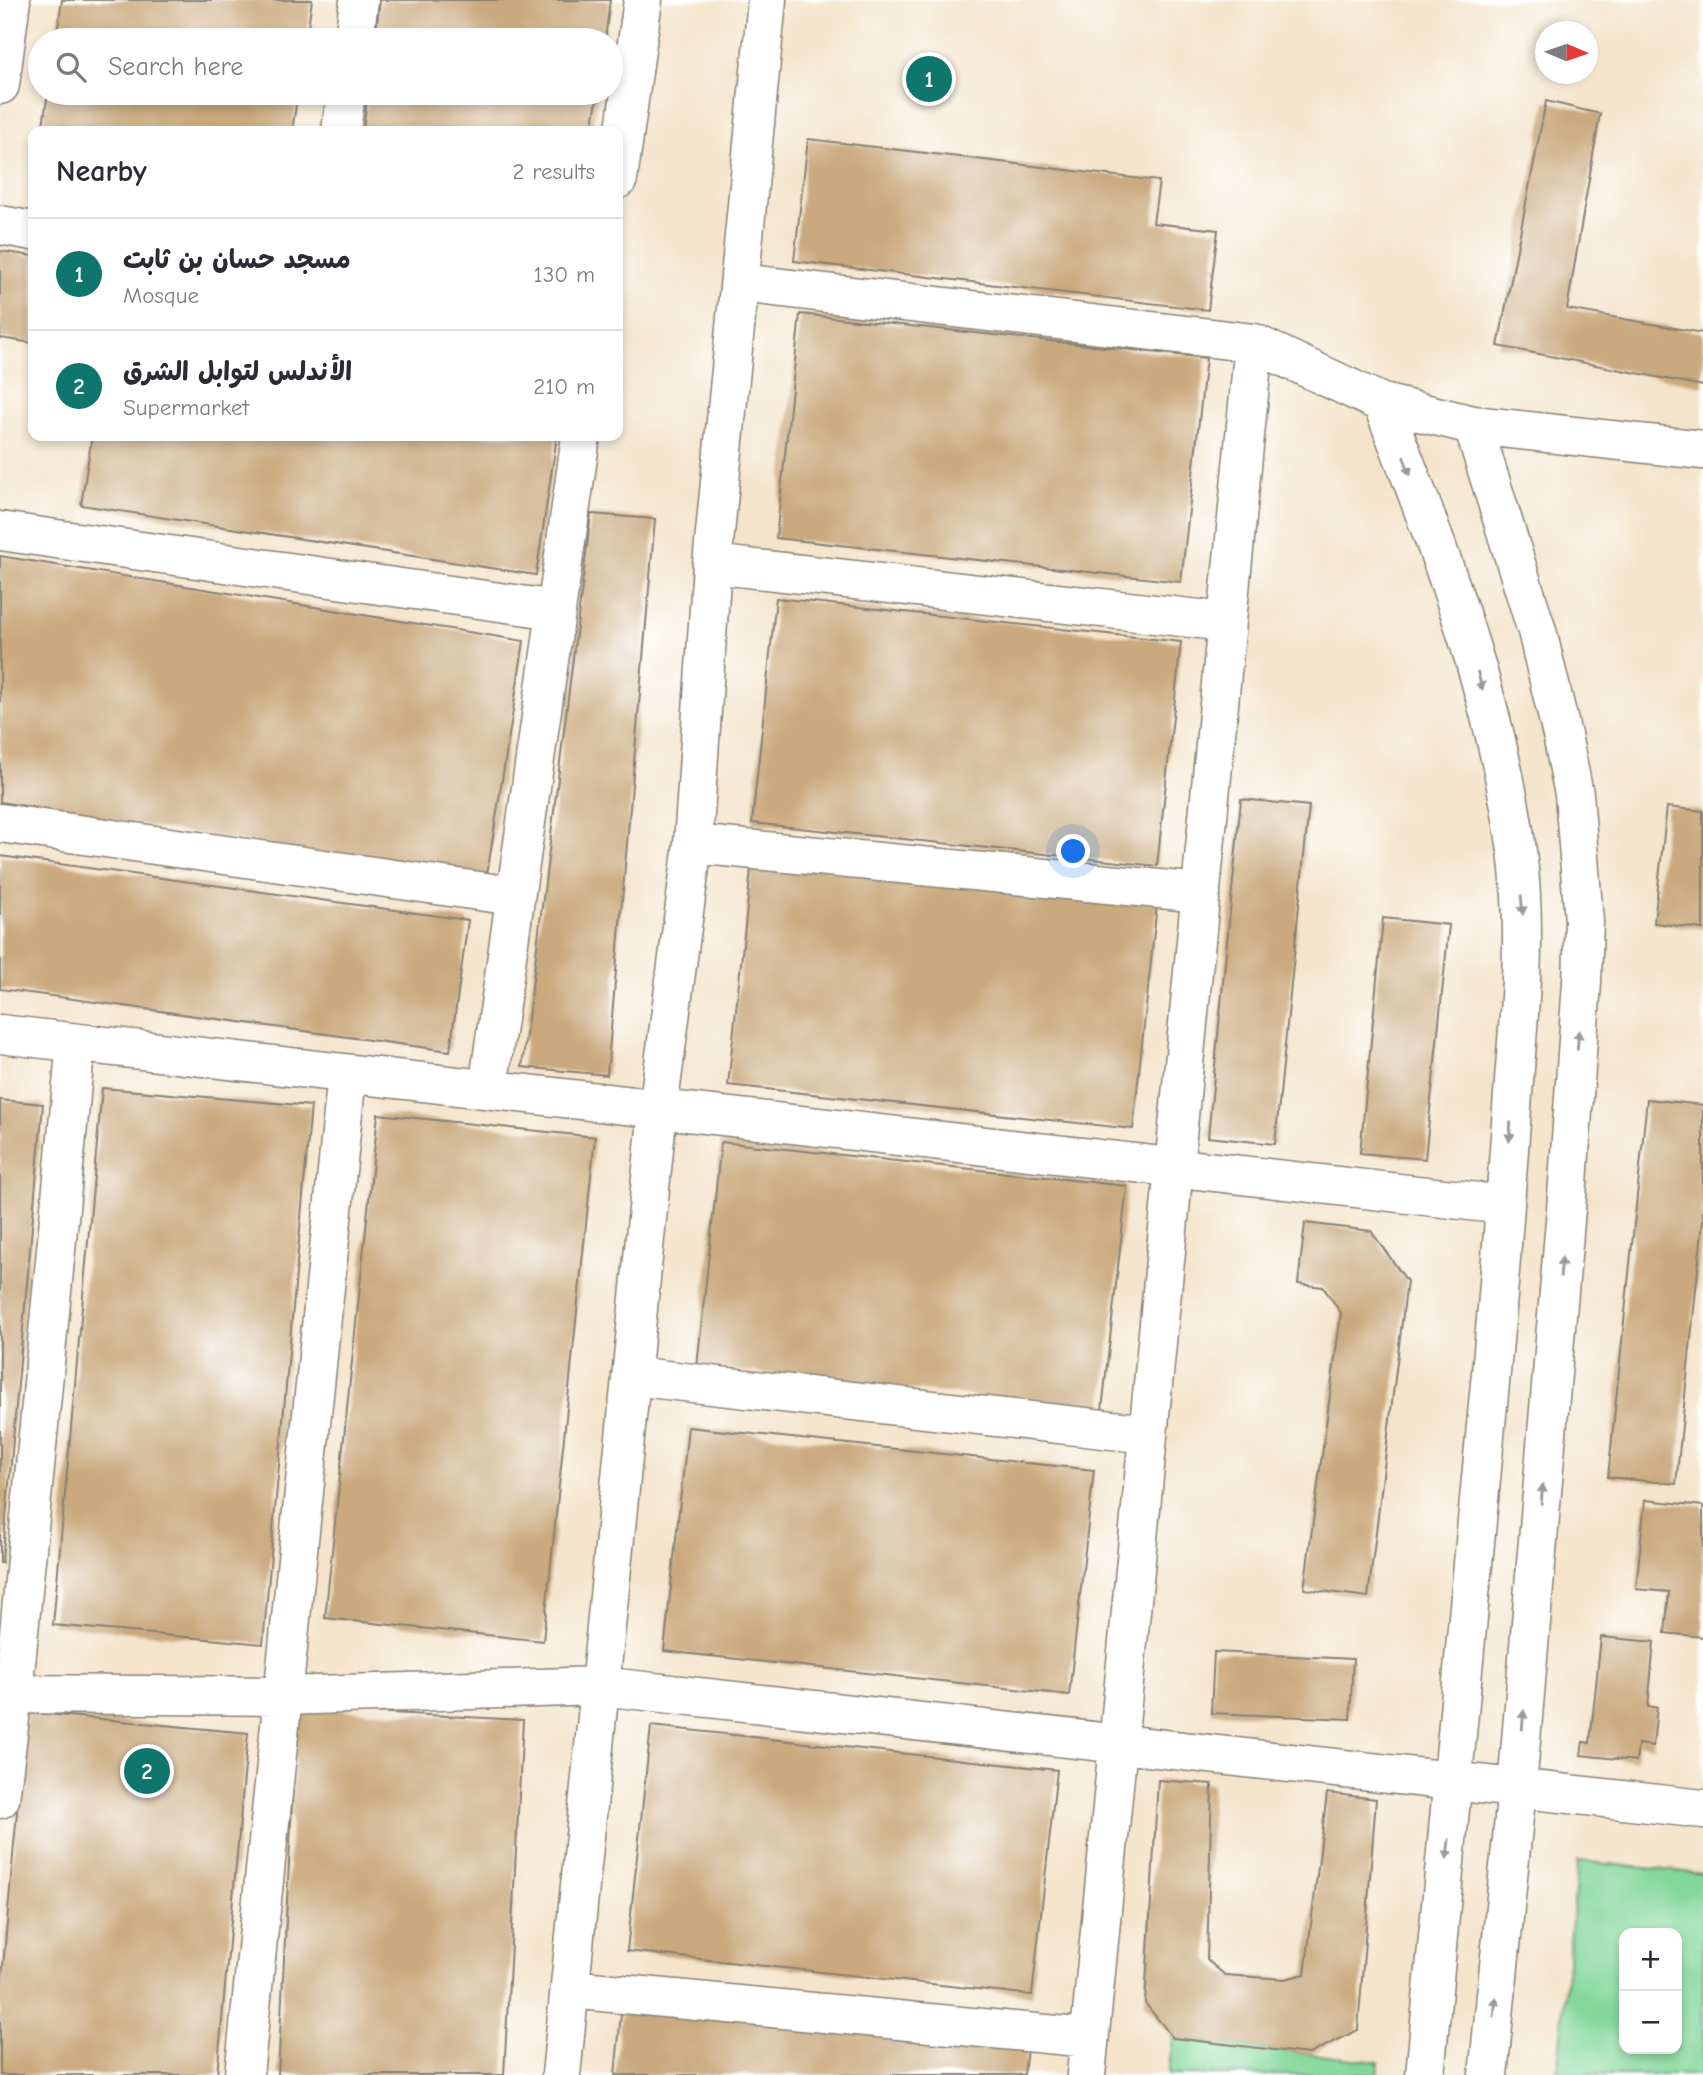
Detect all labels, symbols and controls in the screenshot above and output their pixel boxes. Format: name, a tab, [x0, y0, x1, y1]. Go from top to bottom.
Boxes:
north arrow	[1535, 21, 1598, 84]
search box	[28, 28, 623, 105]
icon: search	[52, 48, 90, 86]
text: Search here	[108, 52, 243, 82]
pin: 1	[906, 53, 952, 105]
text: Nearby	[56, 154, 147, 189]
text: 2 results	[513, 158, 595, 185]
text: مسجد حسان بن ثابت	[123, 245, 351, 275]
text: 1	[74, 261, 84, 288]
text: 130 m	[534, 261, 595, 288]
text: Mosque	[123, 282, 199, 309]
text: الأندلس لتوابل الشرق	[123, 357, 352, 387]
text: 2	[73, 373, 85, 400]
text: 210 m	[533, 373, 595, 400]
text: Supermarket	[123, 394, 249, 421]
one-way arrow	[1402, 456, 1413, 477]
one-way arrow	[1476, 671, 1486, 692]
your location	[1056, 834, 1090, 868]
one-way arrow	[1517, 894, 1528, 916]
one-way arrow	[1573, 1029, 1584, 1051]
one-way arrow	[1505, 1121, 1516, 1143]
one-way arrow	[1556, 1256, 1567, 1278]
one-way arrow	[1537, 1483, 1548, 1505]
one-way arrow	[1518, 1709, 1529, 1731]
pin: 2	[124, 1745, 170, 1797]
one-way arrow	[1442, 1838, 1453, 1860]
map controls	[1619, 1928, 1682, 2054]
button: +	[1619, 1928, 1682, 1991]
button: −	[1619, 1991, 1682, 2054]
one-way arrow	[1490, 1996, 1501, 2018]

